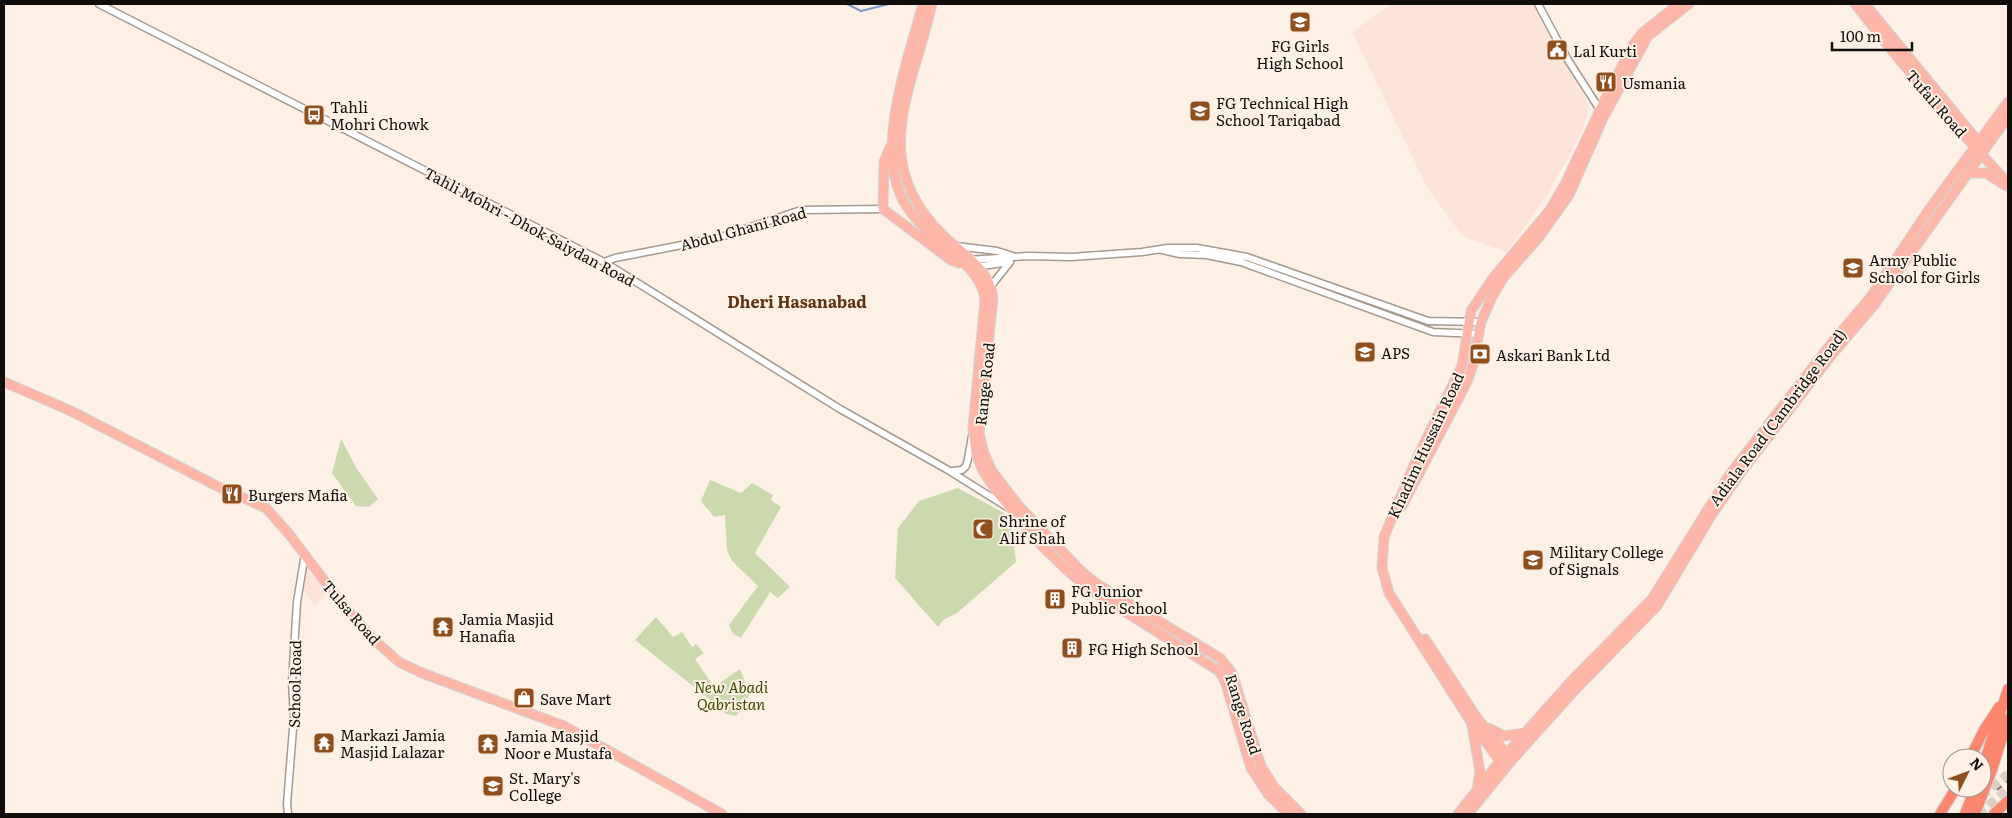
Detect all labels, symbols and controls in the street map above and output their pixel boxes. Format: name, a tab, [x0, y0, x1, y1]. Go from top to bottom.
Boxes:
school or university icon: FG Girls High School	[1288, 10, 1312, 34]
scale bar	[1832, 20, 1912, 52]
text: 100 m	[1840, 24, 1881, 47]
place label: FG Girls High School	[1256, 34, 1344, 74]
public building icon: Lal Kurti	[1545, 38, 1569, 62]
place label: Lal Kurti	[1573, 39, 1637, 62]
street label: Tufail Road	[1901, 64, 1973, 142]
restaurant icon: Usmania	[1594, 70, 1618, 94]
place label: Usmania	[1622, 71, 1687, 94]
place label: FG Technical High School Tariqabad	[1216, 91, 1349, 131]
place label: Tahli Mohri Chowk	[330, 95, 430, 135]
school or university icon: FG Technical High School Tariqabad	[1188, 99, 1212, 123]
bus stop icon: Tahli Mohri Chowk	[302, 103, 326, 127]
street label: Tahli Mohri - Dhok Saiydan Road	[421, 160, 639, 292]
street label: Abdul Ghani Road	[677, 200, 809, 256]
place label: Army Public School for Girls	[1869, 248, 1980, 288]
school or university icon: Army Public School for Girls	[1841, 256, 1865, 280]
district label: Dheri Hasanabad	[727, 289, 867, 313]
street label: Adiala Road (Cambridge Road)	[1703, 324, 1851, 510]
school or university icon: APS	[1353, 340, 1377, 364]
street label: Range Road	[968, 341, 1000, 427]
place label: APS	[1381, 341, 1410, 364]
bank icon: Askari Bank Ltd	[1468, 342, 1492, 366]
place label: Askari Bank Ltd	[1496, 343, 1610, 366]
street label: Khadim Hussain Road	[1381, 368, 1469, 522]
restaurant icon: Burgers Mafia	[220, 482, 244, 506]
place label: Burgers Mafia	[248, 483, 349, 506]
place label: Shrine of Alif Shah	[999, 509, 1066, 549]
mosque icon: Shrine of Alif Shah	[971, 517, 995, 541]
place label: Military College of Signals	[1549, 540, 1664, 580]
school or university icon: Military College of Signals	[1521, 548, 1545, 572]
street label: Tulsa Road	[317, 574, 387, 650]
place label: FG Junior Public School	[1071, 579, 1167, 619]
building icon: FG Junior Public School	[1043, 587, 1067, 611]
place label: Jamia Masjid Hanafia	[459, 607, 554, 647]
temple icon: Jamia Masjid Hanafia	[431, 615, 455, 639]
building icon: FG High School	[1060, 636, 1084, 660]
place label: FG High School	[1088, 637, 1199, 660]
street label: School Road	[282, 640, 306, 728]
street label: Range Road	[1220, 671, 1268, 757]
park label: New Abadi Qabristan	[694, 675, 769, 715]
shop icon: Save Mart	[512, 686, 536, 710]
place label: Save Mart	[540, 687, 611, 710]
place label: Markazi Jamia Masjid Lalazar	[340, 723, 446, 763]
place label: Jamia Masjid Noor e Mustafa	[504, 724, 613, 764]
temple icon: Markazi Jamia Masjid Lalazar	[312, 731, 336, 755]
temple icon: Jamia Masjid Noor e Mustafa	[476, 732, 500, 756]
north arrow	[1942, 748, 1992, 798]
text: N	[1966, 753, 1989, 775]
place label: St. Mary's College	[509, 766, 580, 806]
school or university icon: St. Mary's College	[481, 774, 505, 798]

